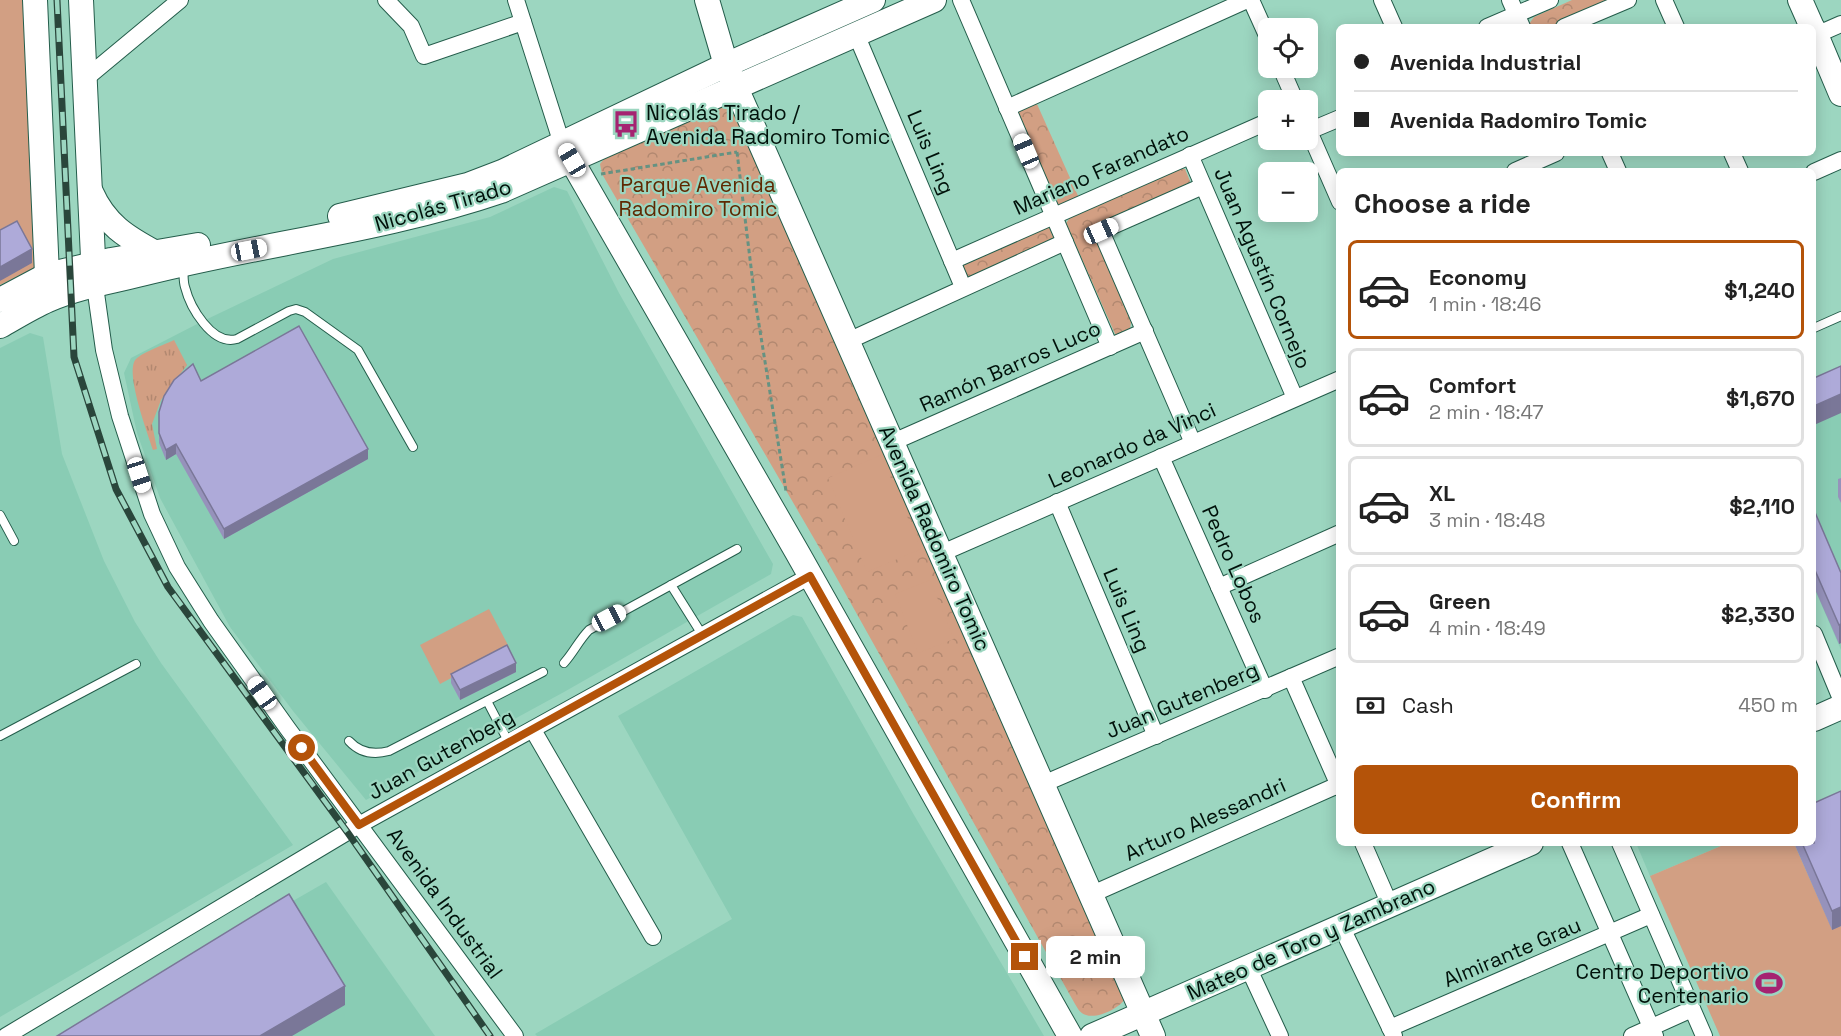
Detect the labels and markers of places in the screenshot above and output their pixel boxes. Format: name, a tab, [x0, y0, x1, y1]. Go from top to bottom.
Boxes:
place label: Nicolás Tirado / Avenida Radomiro Tomic	[646, 99, 890, 150]
bus stop icon: Nicolás Tirado / Avenida Radomiro Tomic	[611, 109, 641, 139]
place label: Centro Deportivo Centenario	[1575, 958, 1749, 1009]
sports icon: Centro Deportivo Centenario	[1754, 968, 1784, 998]

